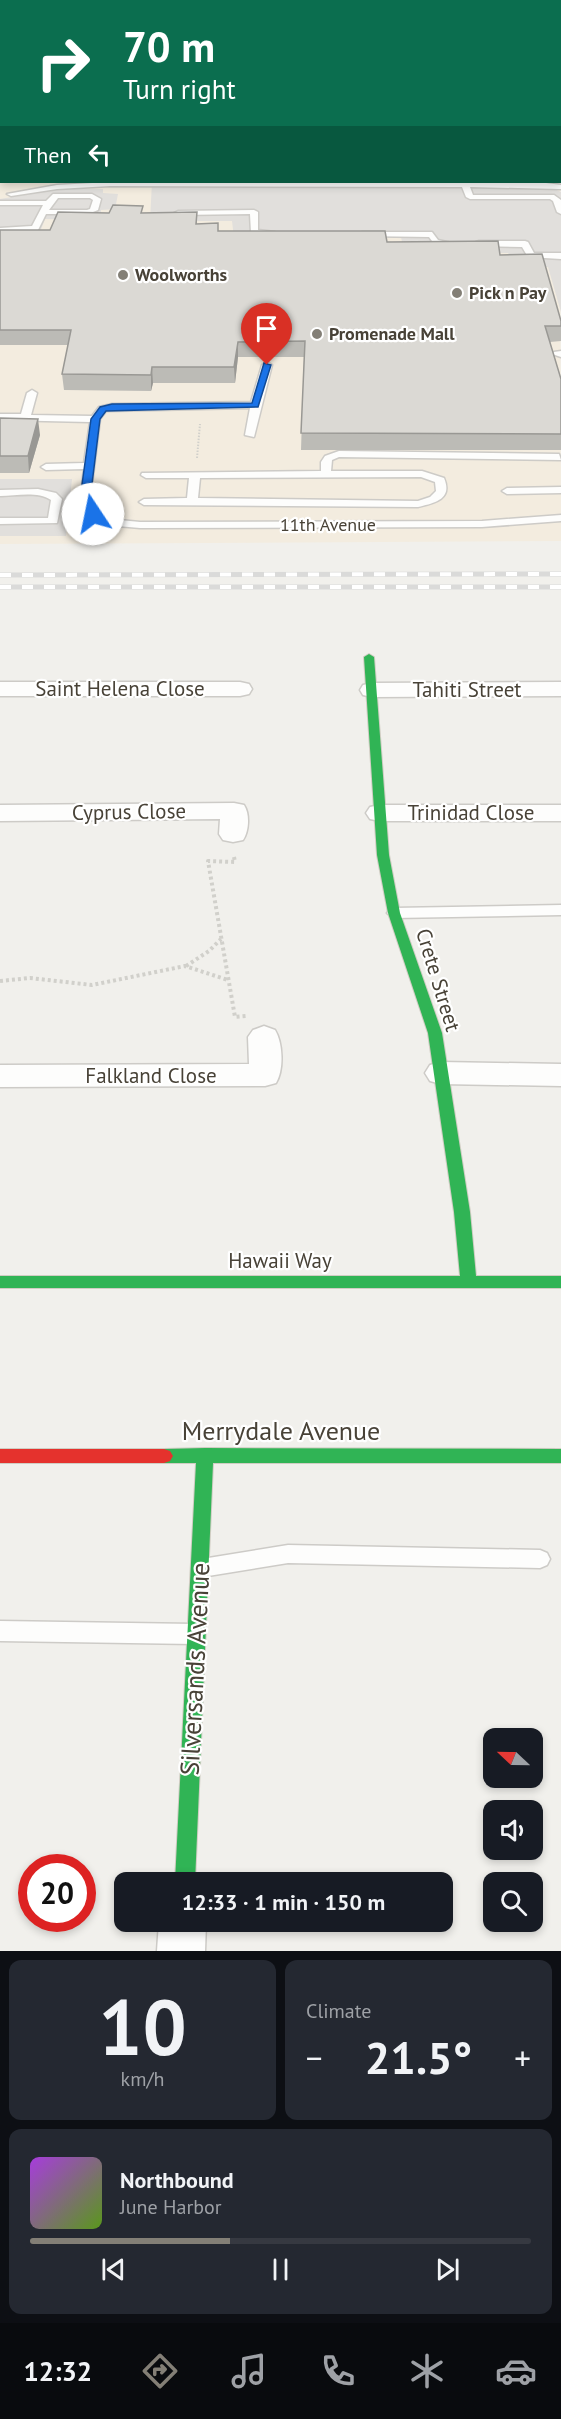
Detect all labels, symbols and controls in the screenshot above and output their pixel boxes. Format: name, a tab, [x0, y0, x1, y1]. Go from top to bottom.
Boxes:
text: 70 m	[123, 19, 215, 74]
icon: right	[24, 24, 102, 102]
text: Turn right	[123, 72, 236, 106]
icon: left	[83, 138, 116, 171]
text: Then	[24, 141, 71, 169]
place label: Woolworths	[135, 263, 228, 286]
marker: Woolworths	[116, 268, 130, 282]
place label: Pick n Pay	[469, 281, 547, 304]
marker: Pick n Pay	[450, 286, 464, 300]
pin	[241, 303, 292, 365]
icon: arrive	[250, 312, 283, 345]
place label: Promenade Mall	[329, 322, 455, 345]
marker: Promenade Mall	[310, 327, 324, 341]
position arrow	[61, 482, 125, 546]
street label: 11th Avenue	[280, 513, 376, 536]
street label: Saint Helena Close	[35, 675, 205, 702]
street label: Tahiti Street	[413, 676, 521, 703]
street label: Cyprus Close	[72, 797, 186, 826]
street label: Trinidad Close	[408, 799, 534, 826]
street label: Crete Street	[410, 925, 467, 1035]
street label: Falkland Close	[85, 1062, 217, 1089]
street label: Hawaii Way	[228, 1247, 332, 1274]
street label: Merrydale Avenue	[182, 1414, 380, 1447]
street label: Silversands Avenue	[172, 1562, 217, 1776]
north arrow	[483, 1728, 543, 1788]
map controls	[483, 1728, 543, 1932]
button: sound	[483, 1800, 543, 1860]
speed limit sign: 20	[18, 1854, 96, 1932]
button: search	[483, 1872, 543, 1932]
text: 12:33 · 1 min · 150 m	[182, 1888, 385, 1916]
text: 10	[98, 1976, 187, 2077]
text: Climate	[306, 1998, 372, 2024]
text: 21.5°	[365, 2028, 472, 2086]
text: −	[306, 2036, 323, 2079]
text: +	[514, 2036, 531, 2079]
text: km/h	[121, 2066, 164, 2092]
text: Northbound	[120, 2166, 234, 2194]
text: June Harbor	[120, 2194, 222, 2220]
icon: previous	[97, 2253, 130, 2286]
icon: pause	[264, 2253, 297, 2286]
icon: next	[431, 2253, 464, 2286]
icon: directions	[139, 2350, 181, 2392]
icon: music	[228, 2350, 270, 2392]
icon: phone	[317, 2350, 359, 2392]
icon: climate	[406, 2350, 448, 2392]
icon: car	[495, 2350, 537, 2392]
text: 12:32	[24, 2354, 92, 2388]

